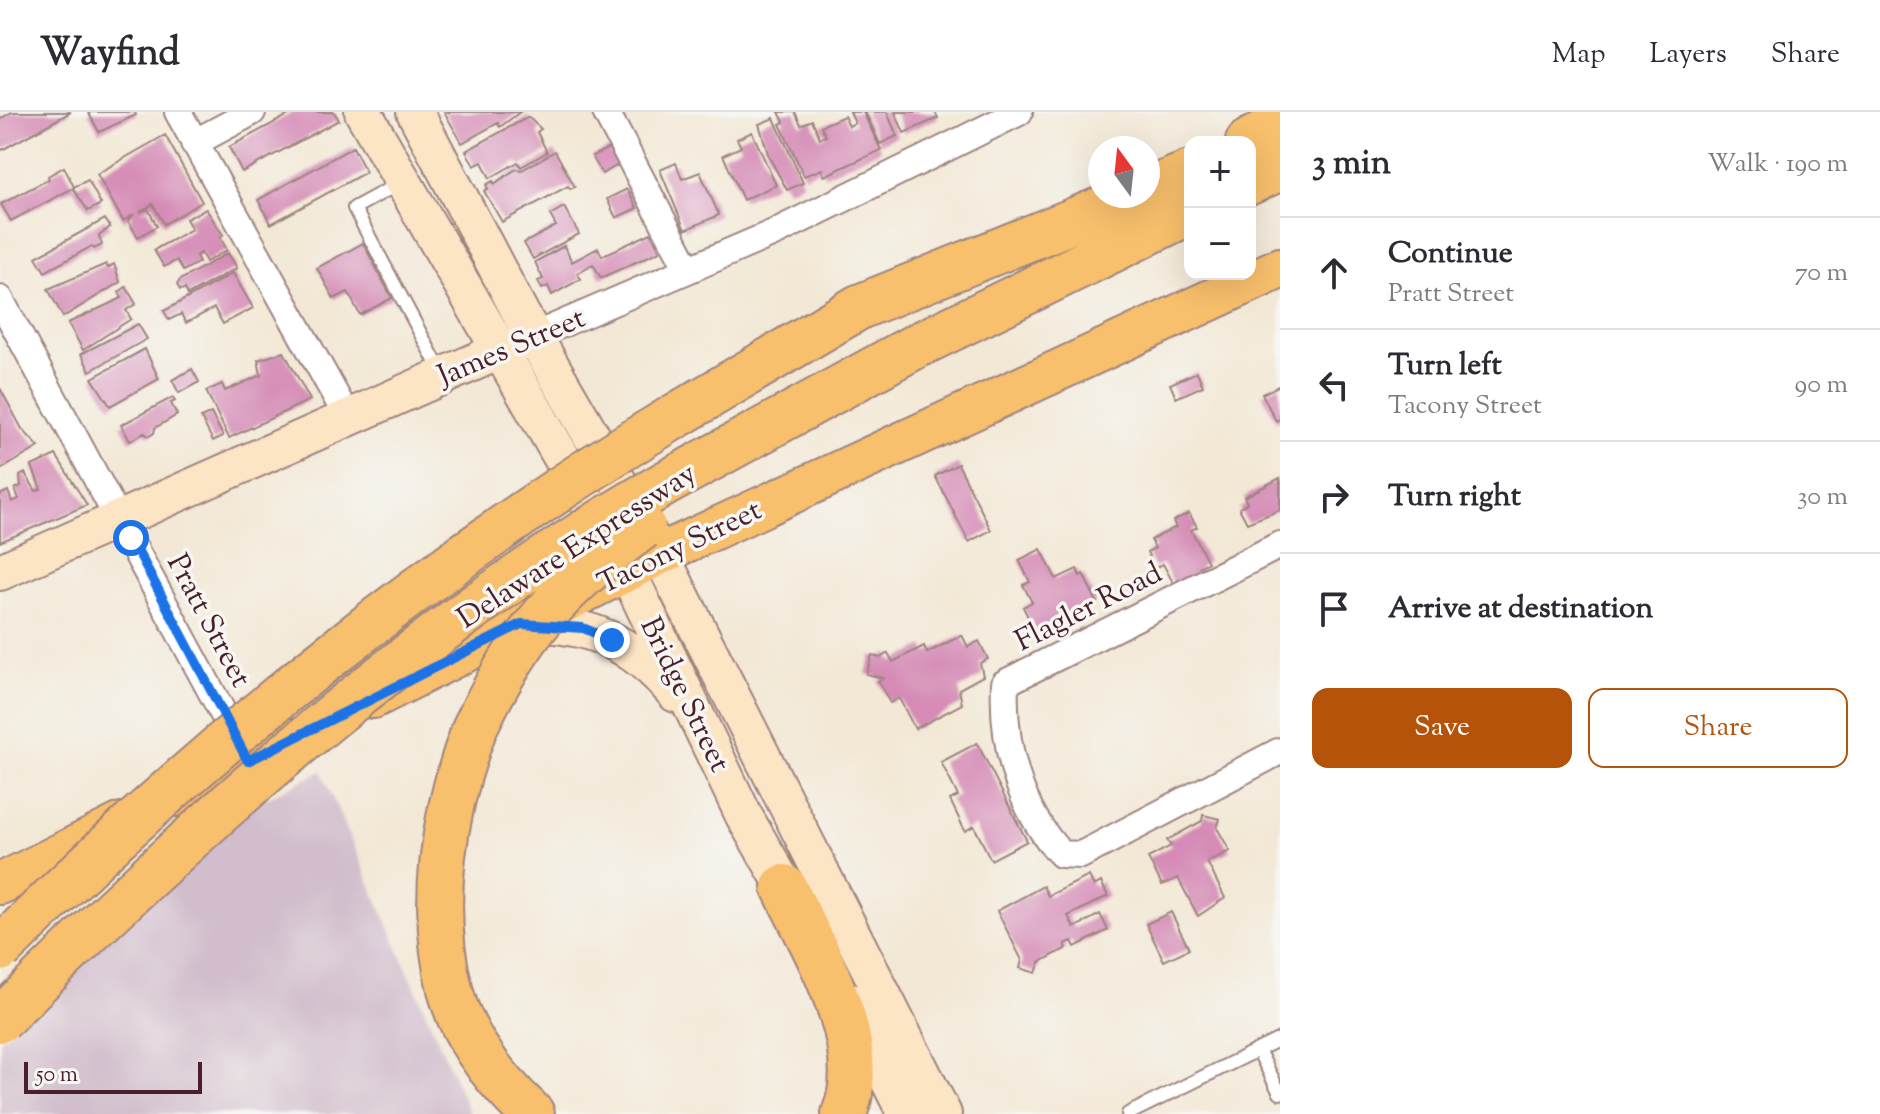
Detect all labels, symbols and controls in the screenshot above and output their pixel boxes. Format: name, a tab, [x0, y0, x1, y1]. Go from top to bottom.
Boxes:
text: Wayfind	[40, 28, 180, 82]
text: Map	[1552, 35, 1605, 75]
text: Layers	[1649, 35, 1727, 75]
text: Share	[1771, 35, 1840, 75]
north arrow	[1088, 136, 1160, 208]
map controls	[1184, 136, 1256, 280]
button: +	[1184, 136, 1256, 208]
text: 3 min	[1312, 140, 1391, 189]
text: Walk · 190 m	[1707, 146, 1848, 183]
button: −	[1184, 208, 1256, 280]
text: Continue	[1388, 233, 1513, 276]
icon: ahead	[1312, 251, 1356, 295]
text: 70 m	[1795, 255, 1848, 292]
text: Pratt Street	[1388, 276, 1514, 313]
street label: James Street	[430, 298, 592, 399]
text: Turn left	[1388, 345, 1502, 388]
icon: left	[1312, 363, 1356, 407]
text: 90 m	[1795, 367, 1848, 404]
text: Tacony Street	[1388, 388, 1542, 425]
street label: Delaware Expressway	[449, 454, 705, 641]
icon: right	[1312, 475, 1356, 519]
text: Turn right	[1388, 476, 1521, 519]
text: 30 m	[1797, 479, 1848, 516]
street label: Tacony Street	[591, 490, 769, 606]
route start	[113, 520, 149, 556]
street label: Pratt Street	[155, 547, 261, 696]
street label: Flagler Road	[1008, 553, 1170, 664]
icon: arrive	[1312, 587, 1356, 631]
text: Arrive at destination	[1388, 588, 1653, 631]
street label: Bridge Street	[628, 610, 740, 780]
route end	[594, 622, 630, 658]
button: Save	[1312, 688, 1572, 768]
button: Share	[1588, 688, 1848, 768]
scale bar	[24, 1058, 202, 1094]
text: 50 m	[36, 1060, 78, 1092]

